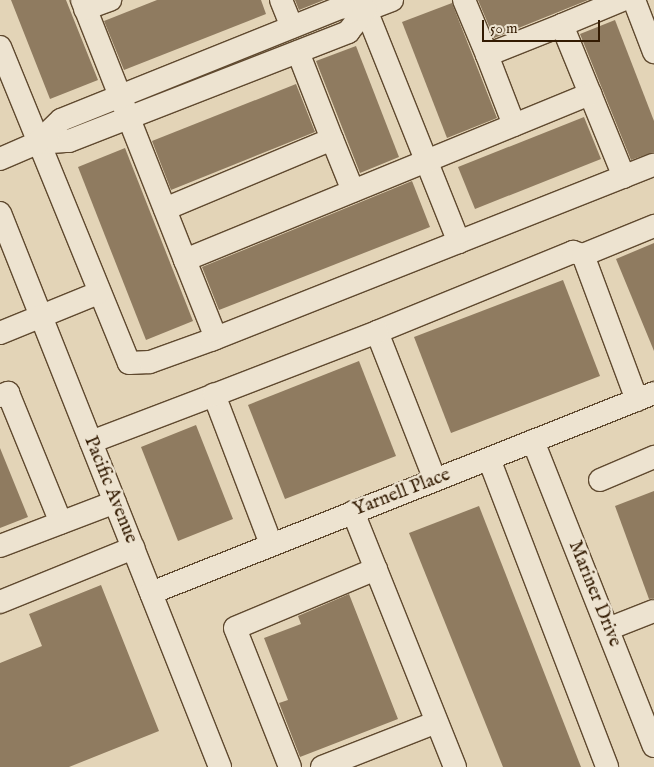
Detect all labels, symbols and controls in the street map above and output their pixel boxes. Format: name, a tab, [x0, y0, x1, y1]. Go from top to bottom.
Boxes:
scale bar	[484, 10, 602, 42]
text: 50 m	[490, 19, 518, 38]
street label: Pacific Avenue	[78, 433, 142, 547]
street label: Yarnell Place	[350, 464, 454, 522]
street label: Mariner Drive	[562, 538, 626, 650]

